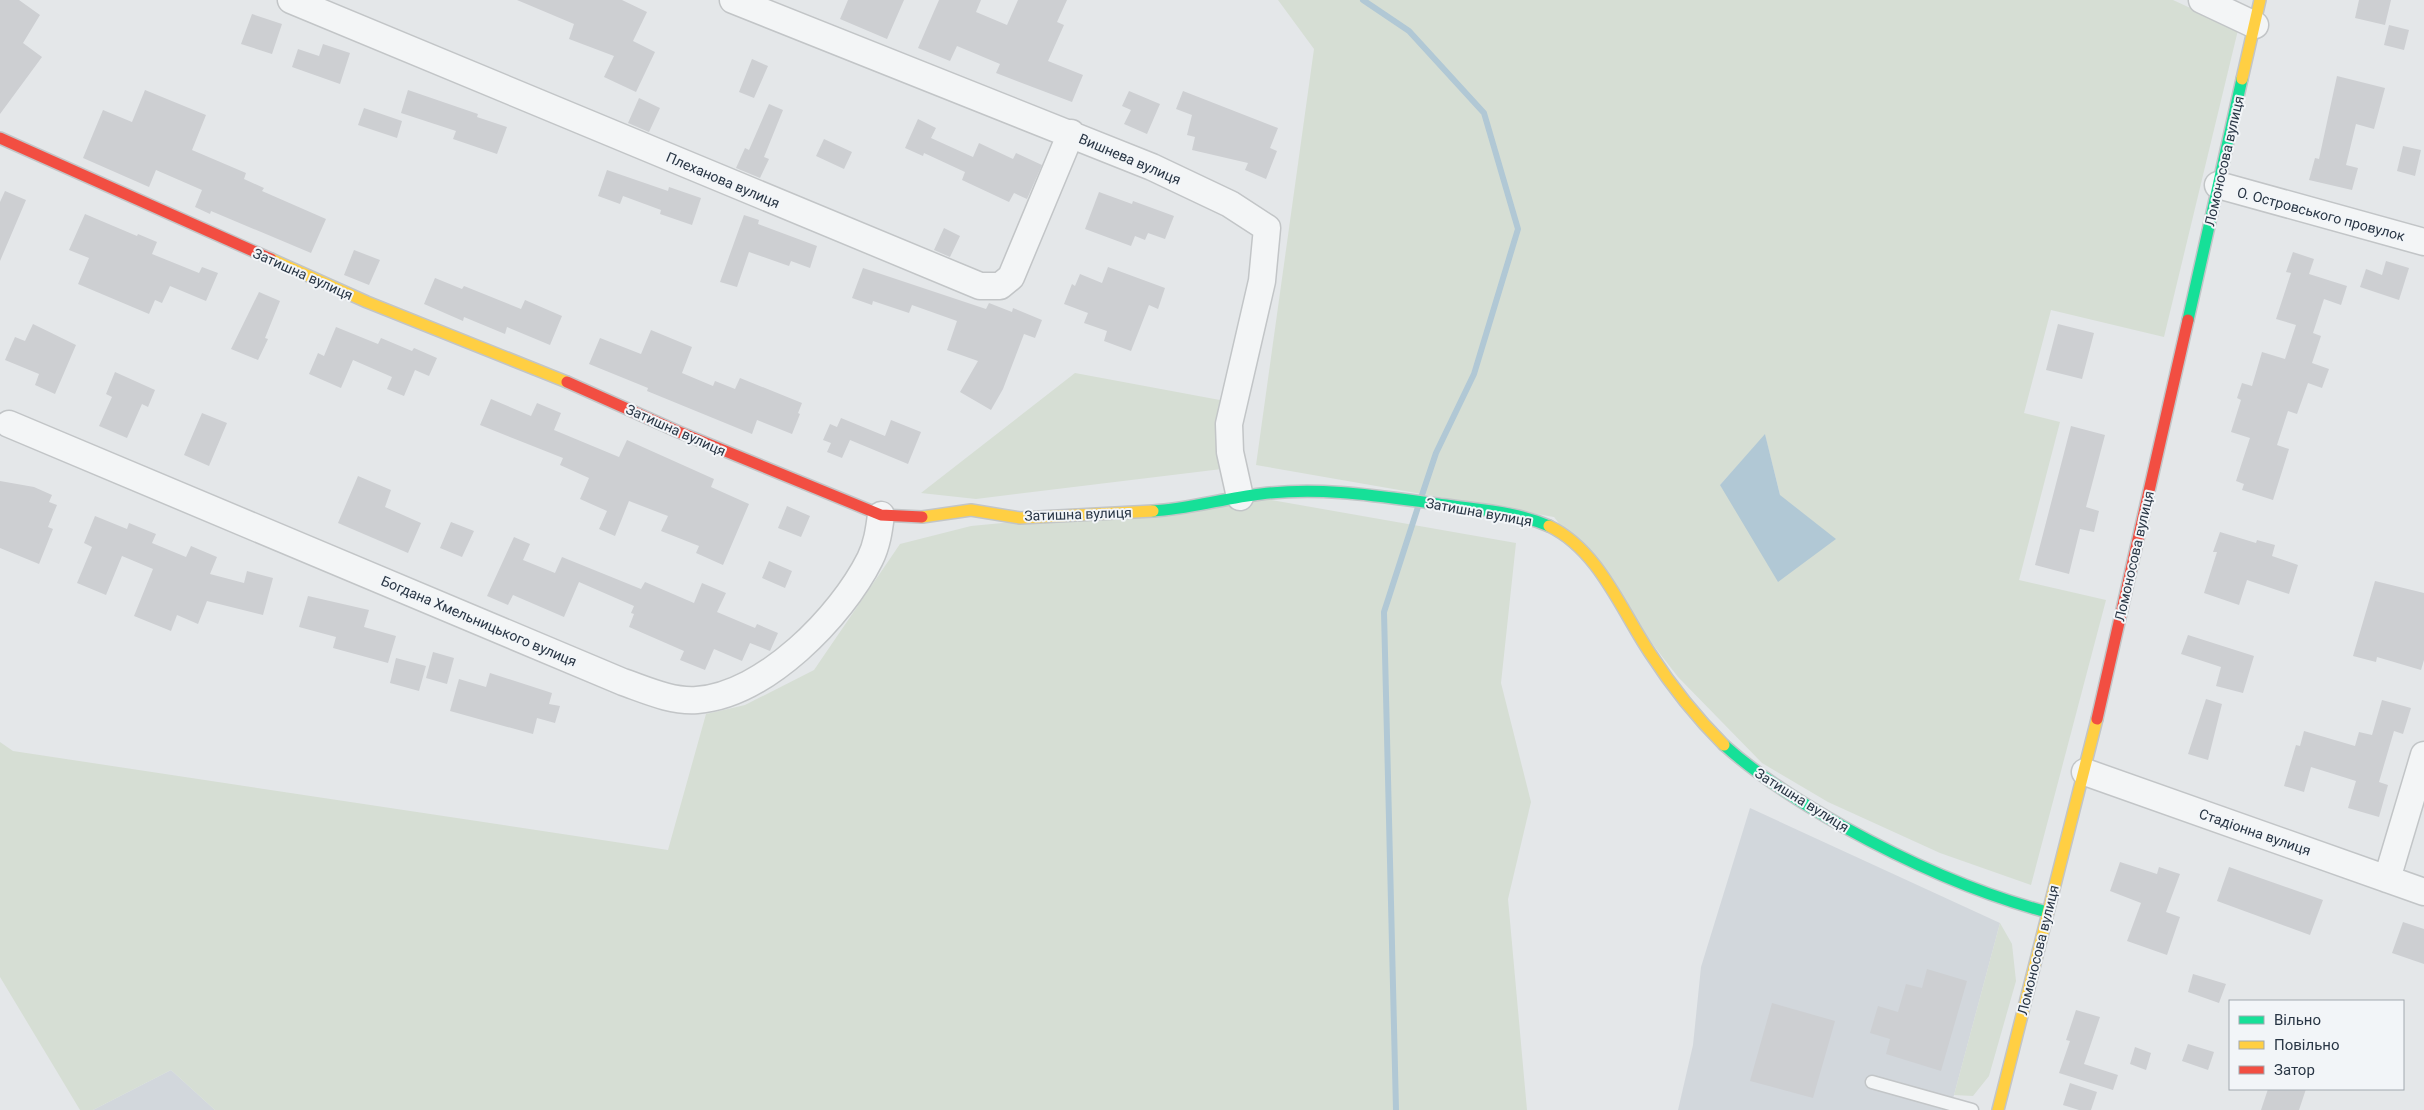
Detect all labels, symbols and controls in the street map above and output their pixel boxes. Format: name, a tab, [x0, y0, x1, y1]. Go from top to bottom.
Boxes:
street label: Ломоносова вулиця	[2201, 94, 2247, 228]
street label: Вишнева вулиця	[1077, 130, 1183, 188]
street label: Плеханова вулиця	[664, 149, 782, 211]
street label: O. Островського провулок	[2235, 184, 2407, 244]
street label: Затишна вулиця	[251, 245, 355, 303]
street label: Затишна вулиця	[624, 401, 728, 459]
street label: Ломоносова вулиця	[2111, 489, 2157, 623]
street label: Затишна вулиця	[1425, 495, 1533, 529]
street label: Затишна вулиця	[1024, 504, 1132, 524]
street label: Богдана Хмельницького вулиця	[379, 572, 579, 670]
street label: Затишна вулиця	[1752, 765, 1852, 835]
street label: Стадіонна вулиця	[2197, 805, 2313, 859]
street label: Ломоносова вулиця	[2014, 883, 2062, 1017]
legend	[2229, 1000, 2404, 1090]
text: Вільно	[2274, 1011, 2321, 1029]
text: Повільно	[2274, 1036, 2340, 1054]
text: Затор	[2274, 1061, 2315, 1079]

